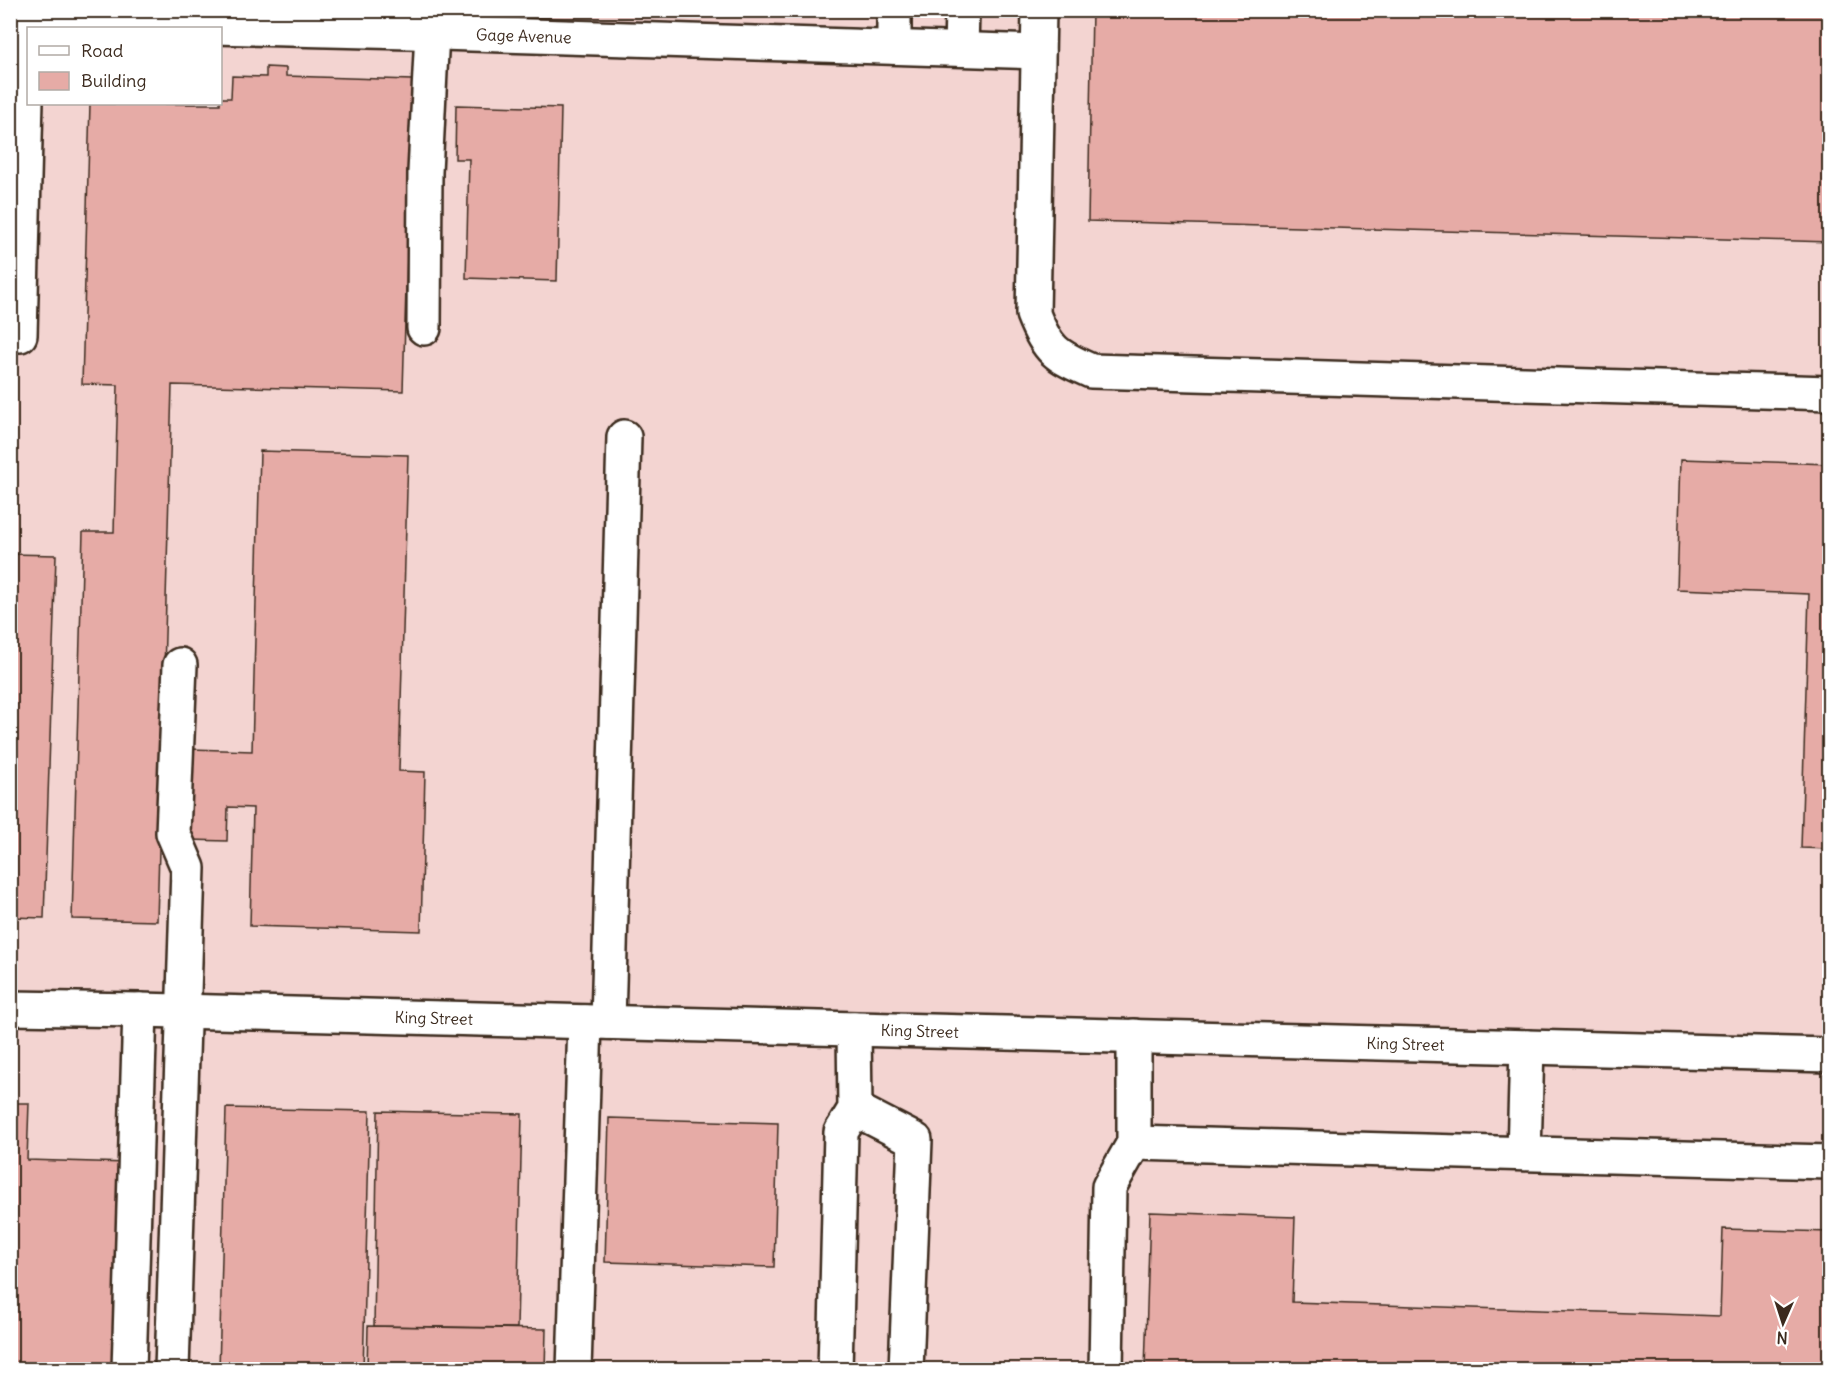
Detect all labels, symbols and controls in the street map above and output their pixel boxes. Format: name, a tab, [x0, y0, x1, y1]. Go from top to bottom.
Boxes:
street label: Gage Avenue	[476, 24, 572, 47]
legend	[27, 27, 222, 105]
text: Road	[81, 39, 124, 62]
text: Building	[81, 69, 146, 92]
street label: King Street	[395, 1007, 474, 1029]
street label: King Street	[880, 1020, 960, 1042]
street label: King Street	[1366, 1033, 1446, 1055]
north arrow	[1753, 1293, 1813, 1353]
text: N	[1776, 1328, 1788, 1348]

